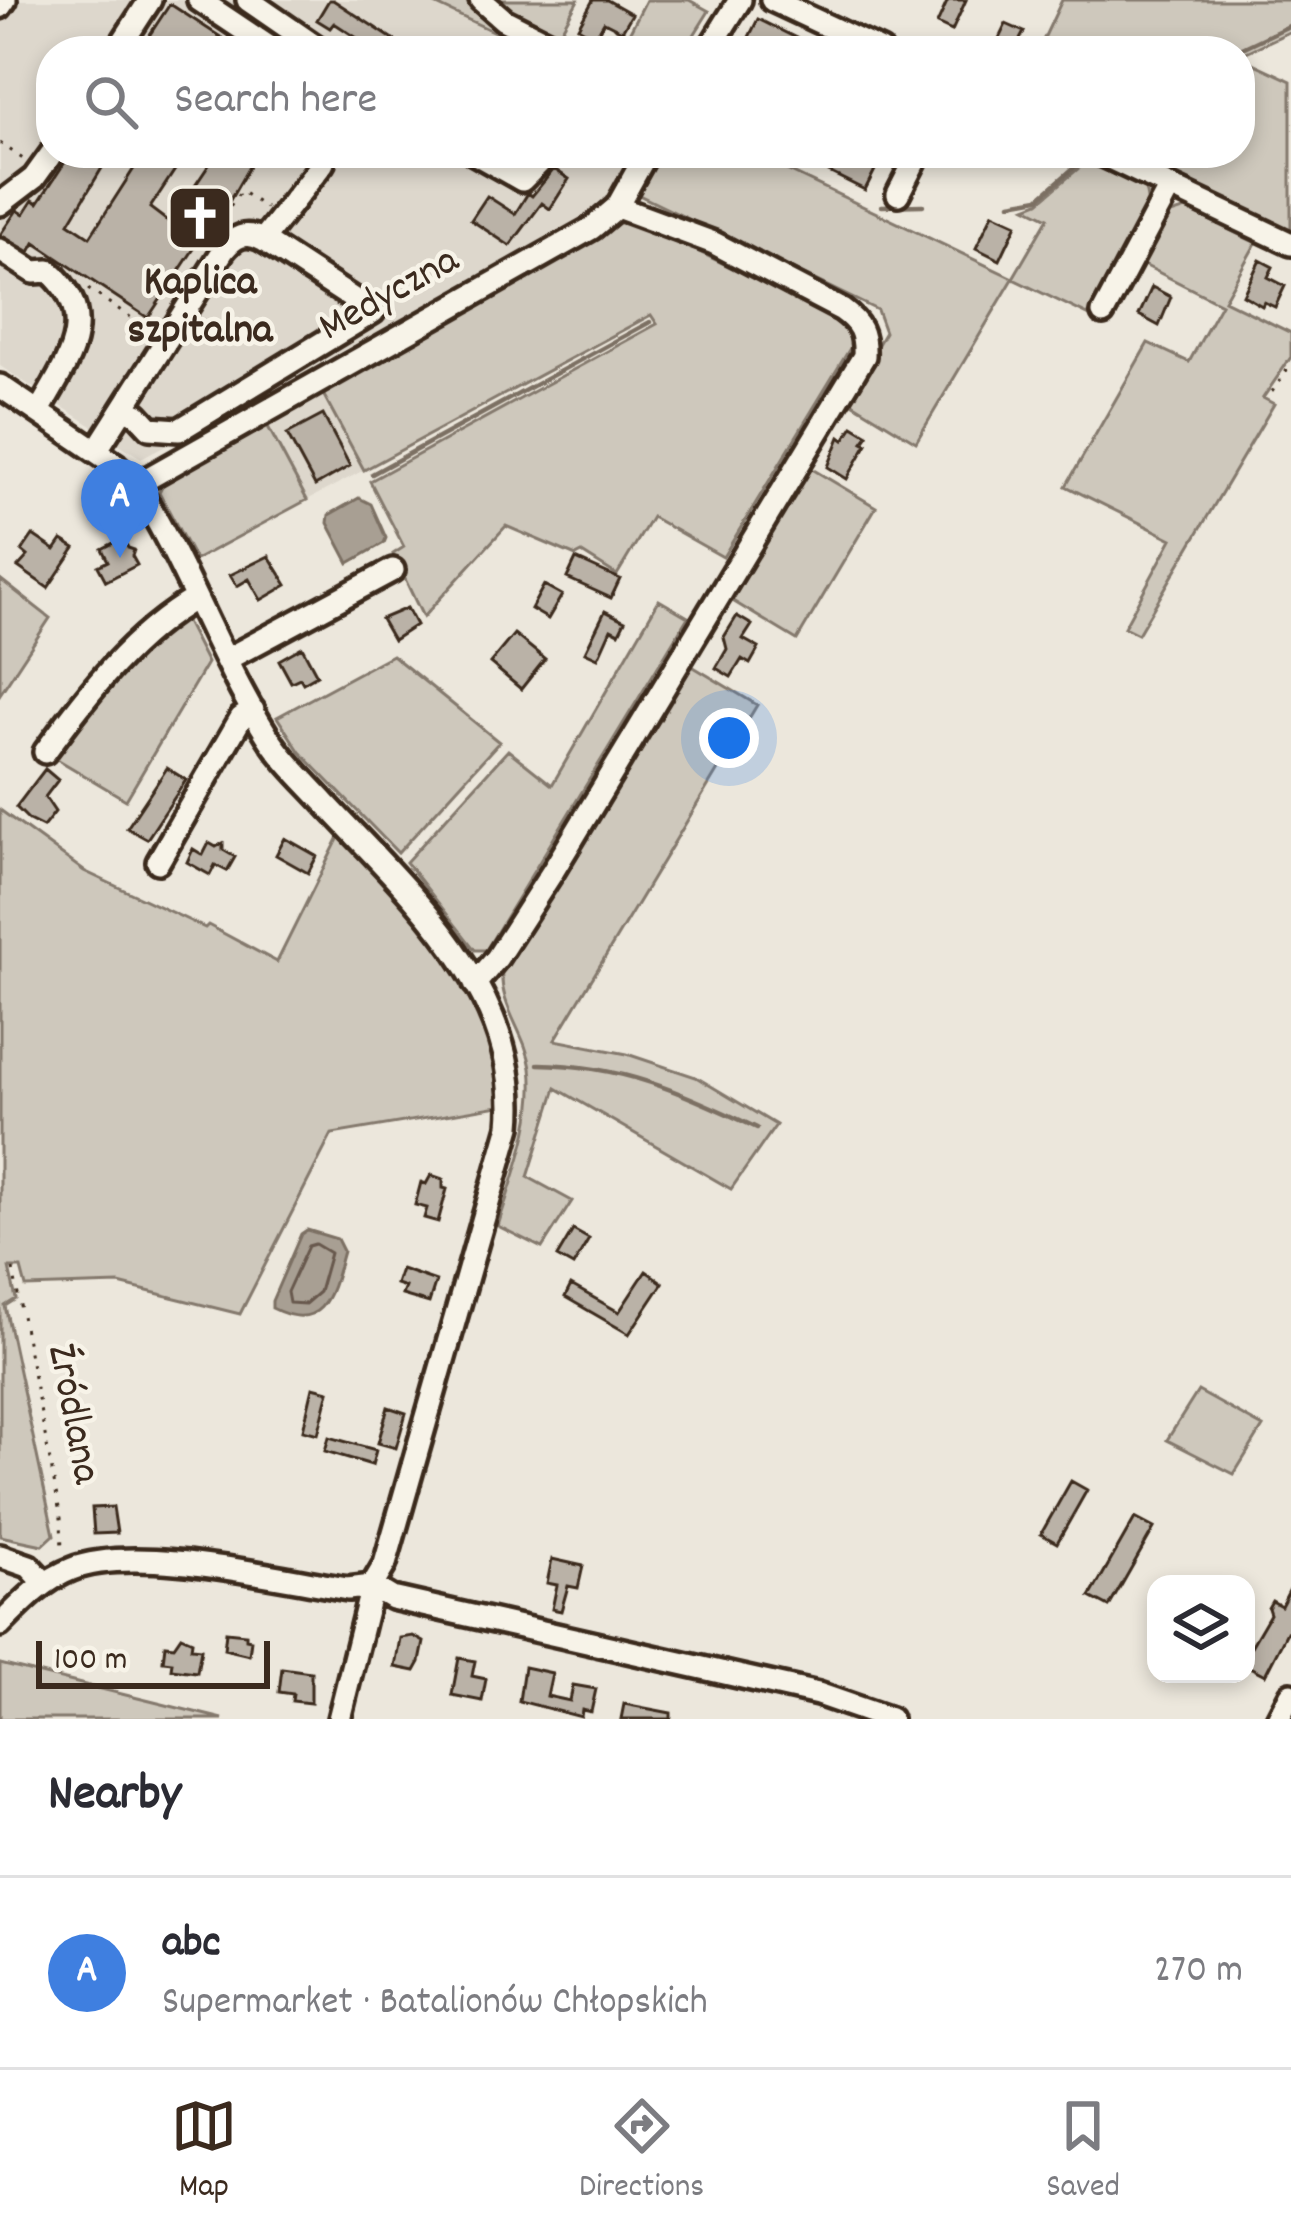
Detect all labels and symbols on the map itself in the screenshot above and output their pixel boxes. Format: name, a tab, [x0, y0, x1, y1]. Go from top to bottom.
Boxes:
church icon: Kaplica szpitalna	[165, 183, 235, 253]
street label: Medyczna	[309, 232, 472, 359]
place label: Kaplica szpitalna	[128, 255, 274, 363]
pin: A	[81, 459, 159, 558]
your location	[699, 708, 759, 768]
street label: Źródlana	[28, 1339, 114, 1490]
scale bar	[36, 1635, 270, 1688]

